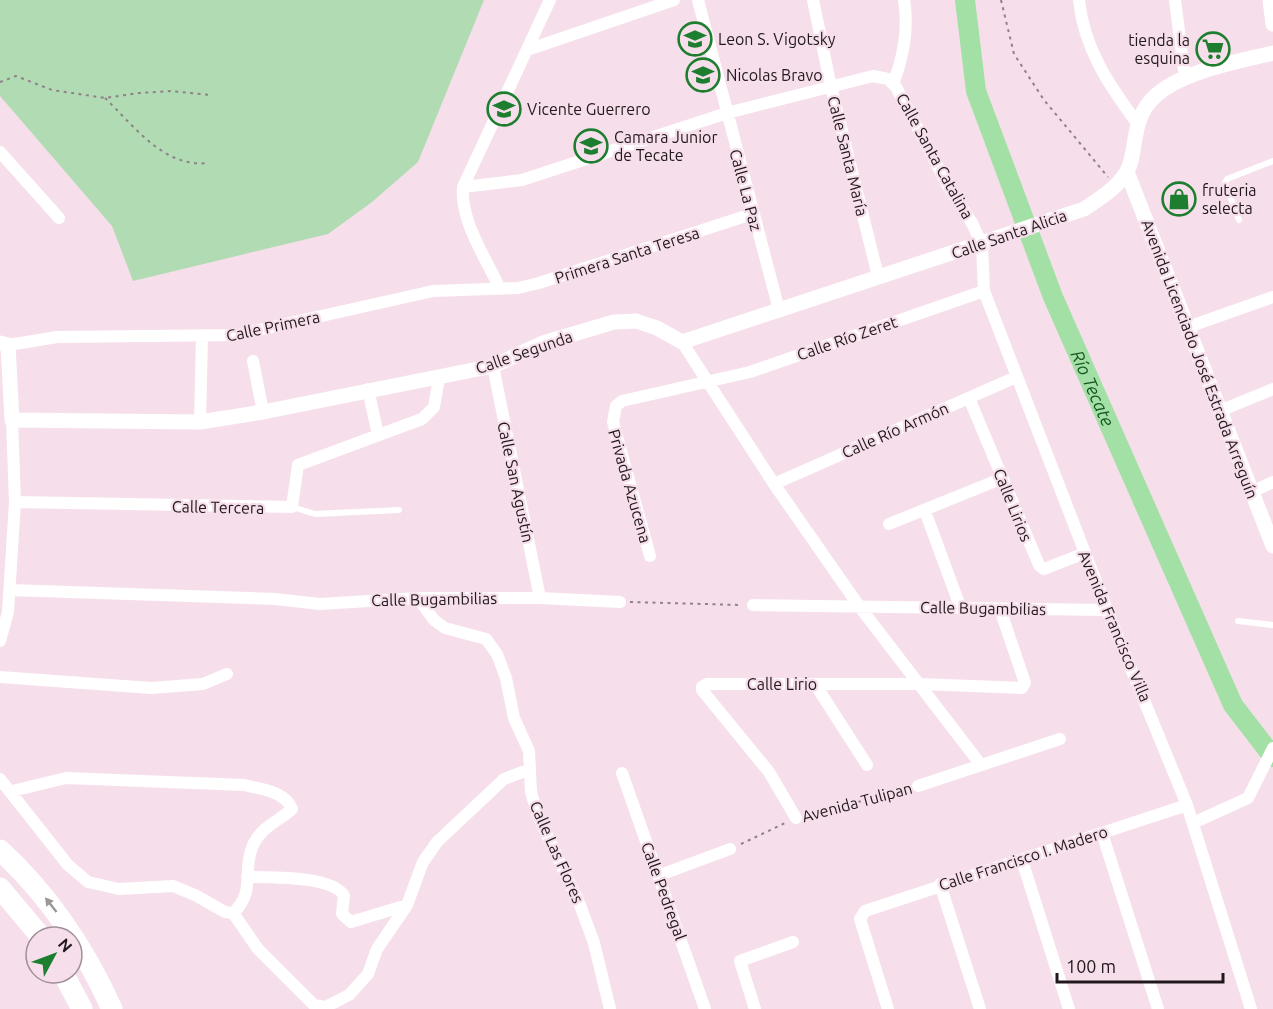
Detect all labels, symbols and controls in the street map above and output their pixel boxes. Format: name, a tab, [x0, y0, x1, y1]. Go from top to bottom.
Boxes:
school or university icon: Leon S. Vigotsky	[677, 21, 713, 57]
place label: Leon S. Vigotsky	[718, 30, 836, 48]
place label: tienda la esquina	[1128, 31, 1190, 67]
supermarket icon: tienda la esquina	[1195, 31, 1231, 67]
school or university icon: Nicolas Bravo	[685, 57, 721, 93]
place label: Nicolas Bravo	[726, 66, 823, 84]
street label: Calle Santa Catalina	[893, 90, 977, 222]
school or university icon: Vicente Guerrero	[486, 91, 522, 127]
street label: Calle Santa María	[824, 94, 872, 218]
place label: Vicente Guerrero	[527, 100, 651, 118]
school or university icon: Camara Junior de Tecate	[573, 128, 609, 164]
place label: Camara Junior de Tecate	[614, 128, 717, 164]
street label: Calle La Paz	[726, 147, 766, 233]
shop icon: fruteria selecta	[1161, 181, 1197, 217]
place label: fruteria selecta	[1202, 181, 1257, 217]
street label: Calle Santa Alicia	[949, 206, 1069, 262]
street label: Avenida Licenciado José Estrada Arreguín	[1138, 217, 1262, 501]
street label: Primera Santa Teresa	[552, 223, 702, 287]
street label: Calle Primera	[224, 307, 322, 345]
street label: Calle Río Zeret	[794, 312, 900, 364]
street label: Calle Segunda	[473, 327, 575, 377]
water label: Río Tecate	[1068, 347, 1119, 429]
street label: Calle Río Armón	[839, 398, 951, 462]
street label: Calle San Agustín	[494, 420, 538, 544]
street label: Privada Azucena	[605, 427, 655, 545]
street label: Calle Lirios	[990, 466, 1036, 544]
street label: Calle Tercera	[172, 497, 264, 517]
street label: Avenida Francisco Villa	[1075, 548, 1155, 704]
street label: Calle Bugambilias	[371, 589, 497, 609]
street label: Calle Bugambilias	[920, 598, 1046, 618]
street label: Calle Lirio	[747, 675, 817, 693]
street label: Avenida Tulipan	[800, 779, 914, 825]
street label: Calle Las Flores	[526, 798, 588, 906]
street label: Calle Francisco I. Madero	[936, 822, 1110, 894]
street label: Calle Pedregal	[638, 840, 690, 942]
one-way arrow	[45, 897, 57, 912]
north arrow	[24, 925, 84, 985]
text: N	[55, 935, 76, 956]
scale bar	[1057, 946, 1224, 984]
text: 100 m	[1066, 956, 1116, 976]

